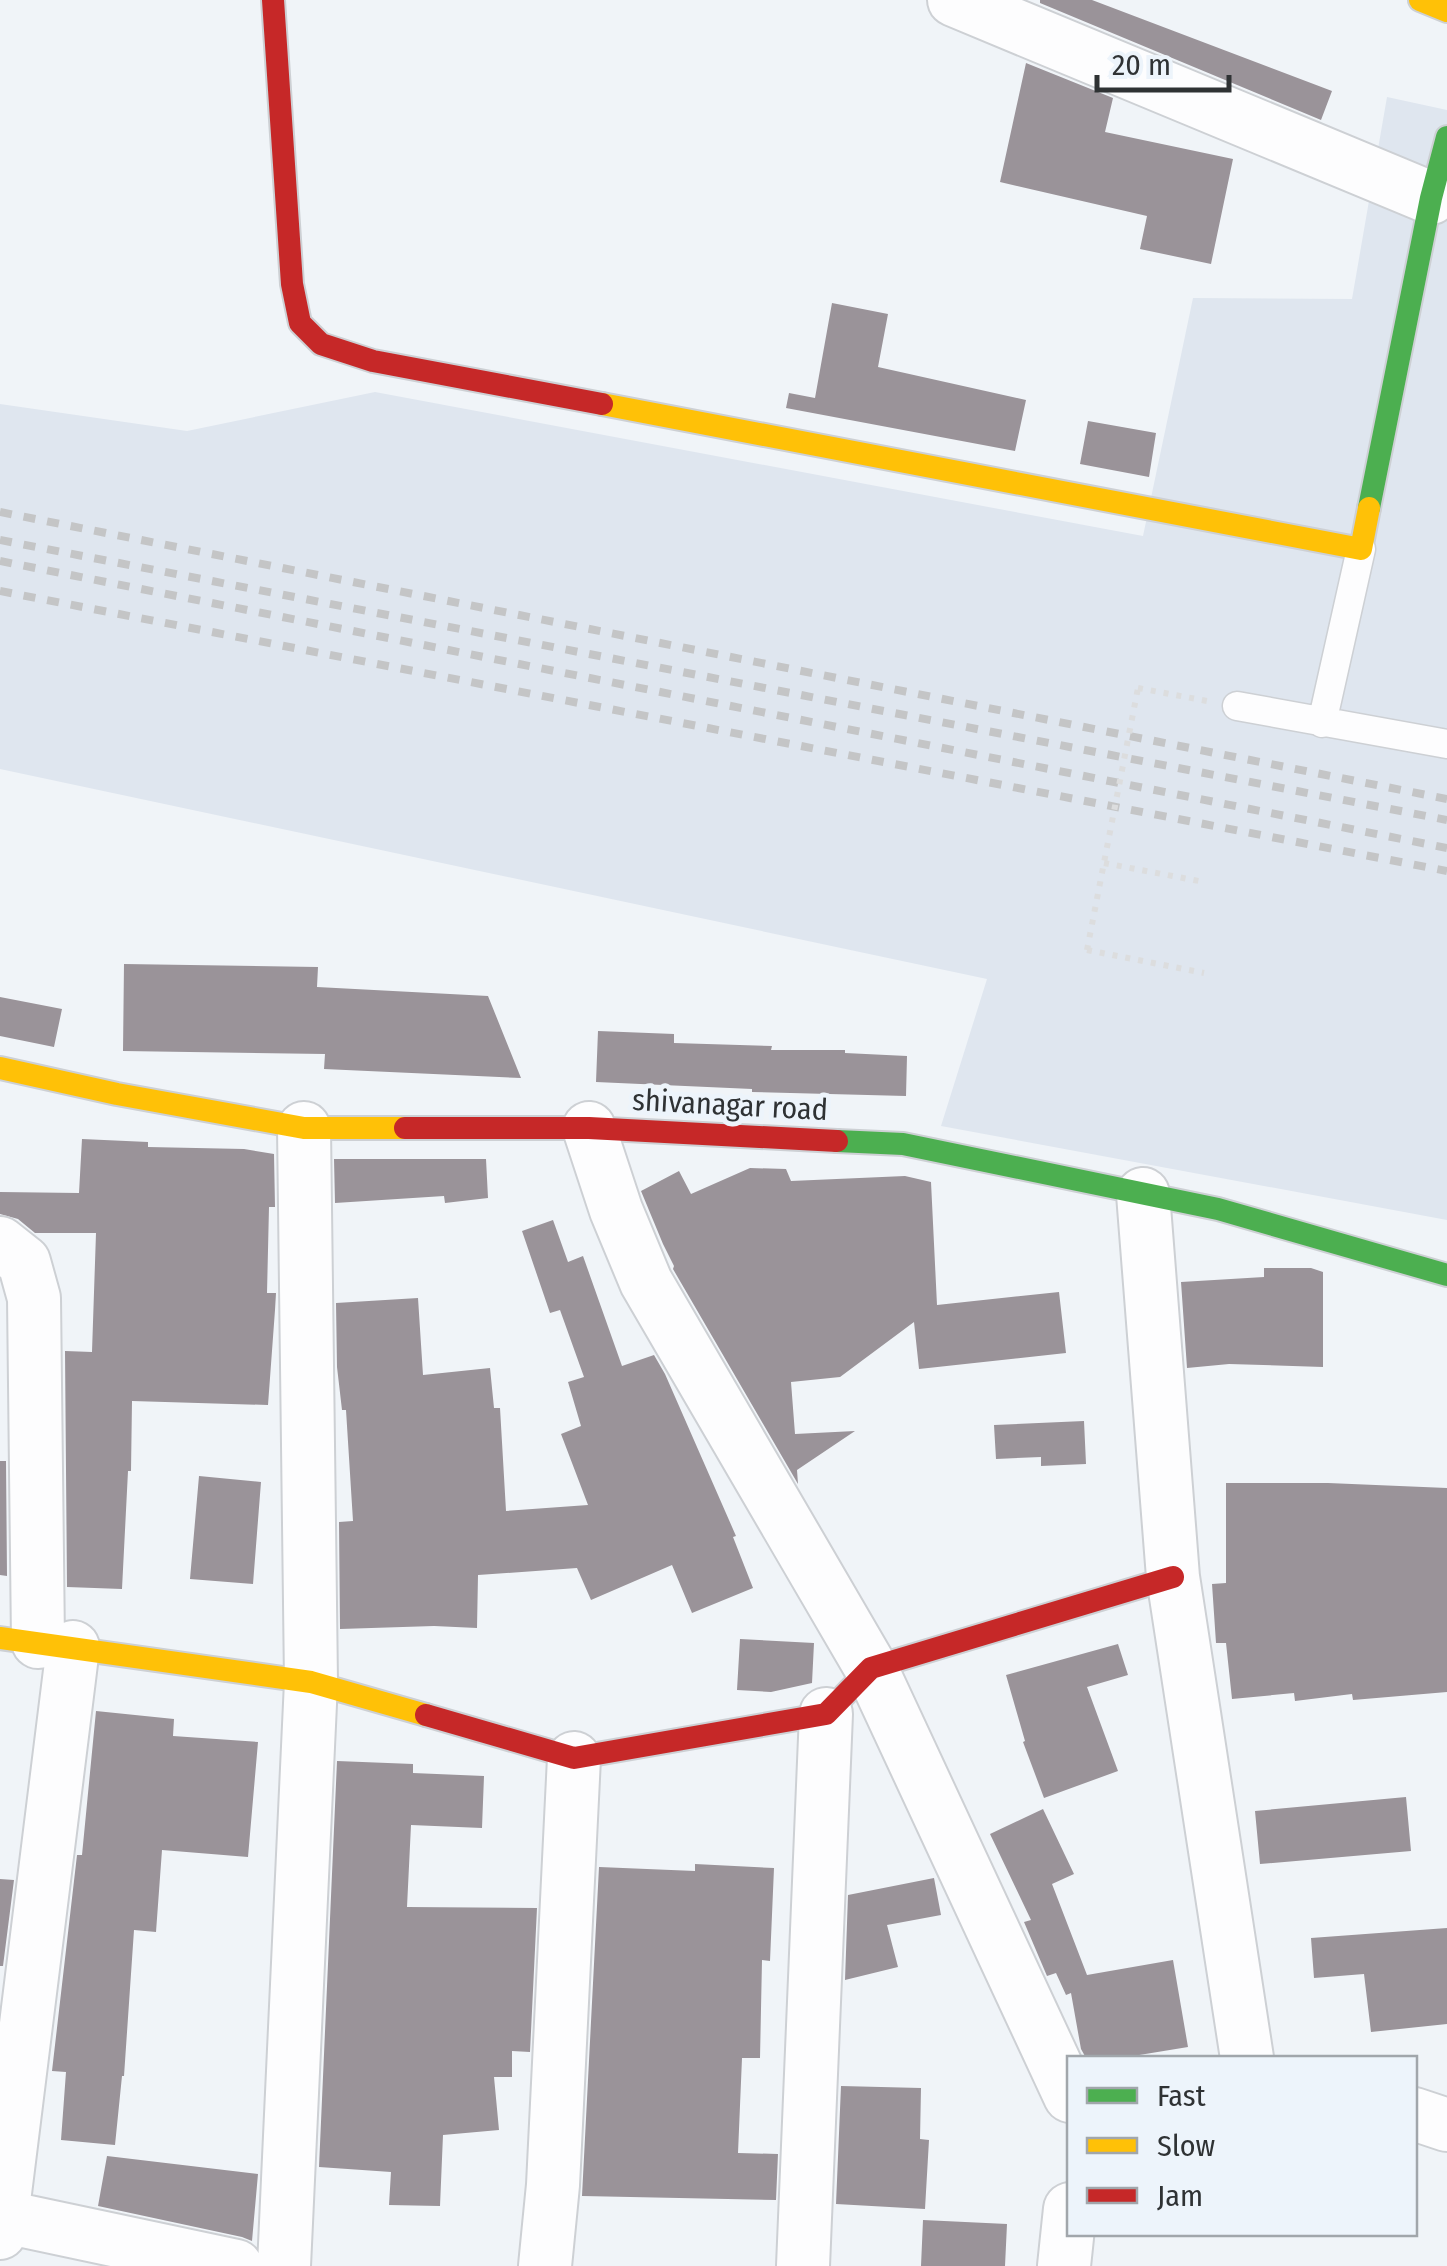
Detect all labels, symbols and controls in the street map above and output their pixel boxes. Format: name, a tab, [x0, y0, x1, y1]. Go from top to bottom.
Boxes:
scale bar	[1097, 30, 1230, 92]
text: 20 m	[1112, 47, 1171, 83]
street label: shivanagar road	[631, 1082, 829, 1128]
legend	[1067, 2056, 1417, 2236]
text: Fast	[1157, 2078, 1206, 2114]
text: Slow	[1157, 2128, 1215, 2164]
text: Jam	[1157, 2178, 1203, 2214]

